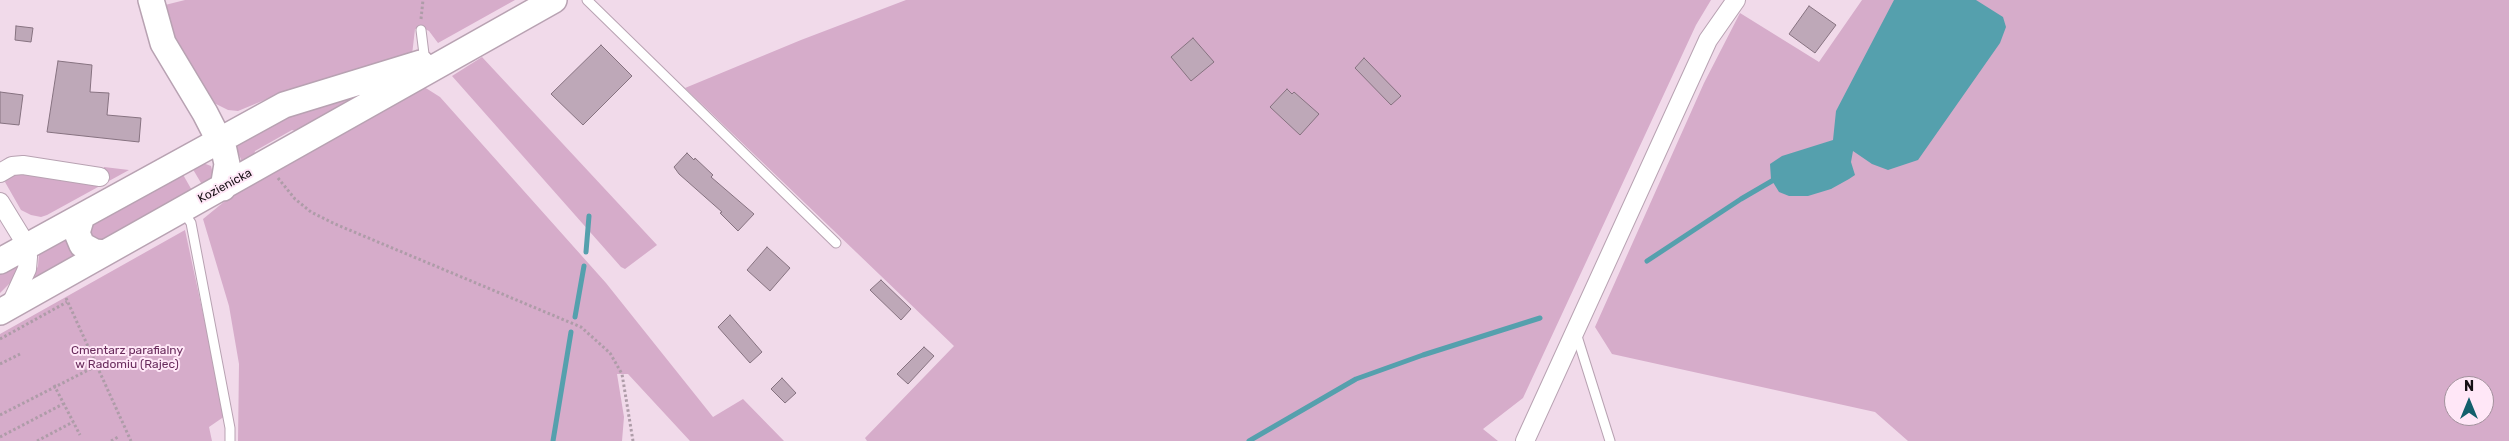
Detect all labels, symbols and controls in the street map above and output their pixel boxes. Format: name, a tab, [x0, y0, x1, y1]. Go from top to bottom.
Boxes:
street label: Kozienicka	[196, 166, 254, 206]
park label: Cmentarz parafialny w Radomiu (Rajec)	[71, 344, 183, 372]
north arrow	[2444, 376, 2494, 426]
text: N	[2464, 378, 2474, 395]

